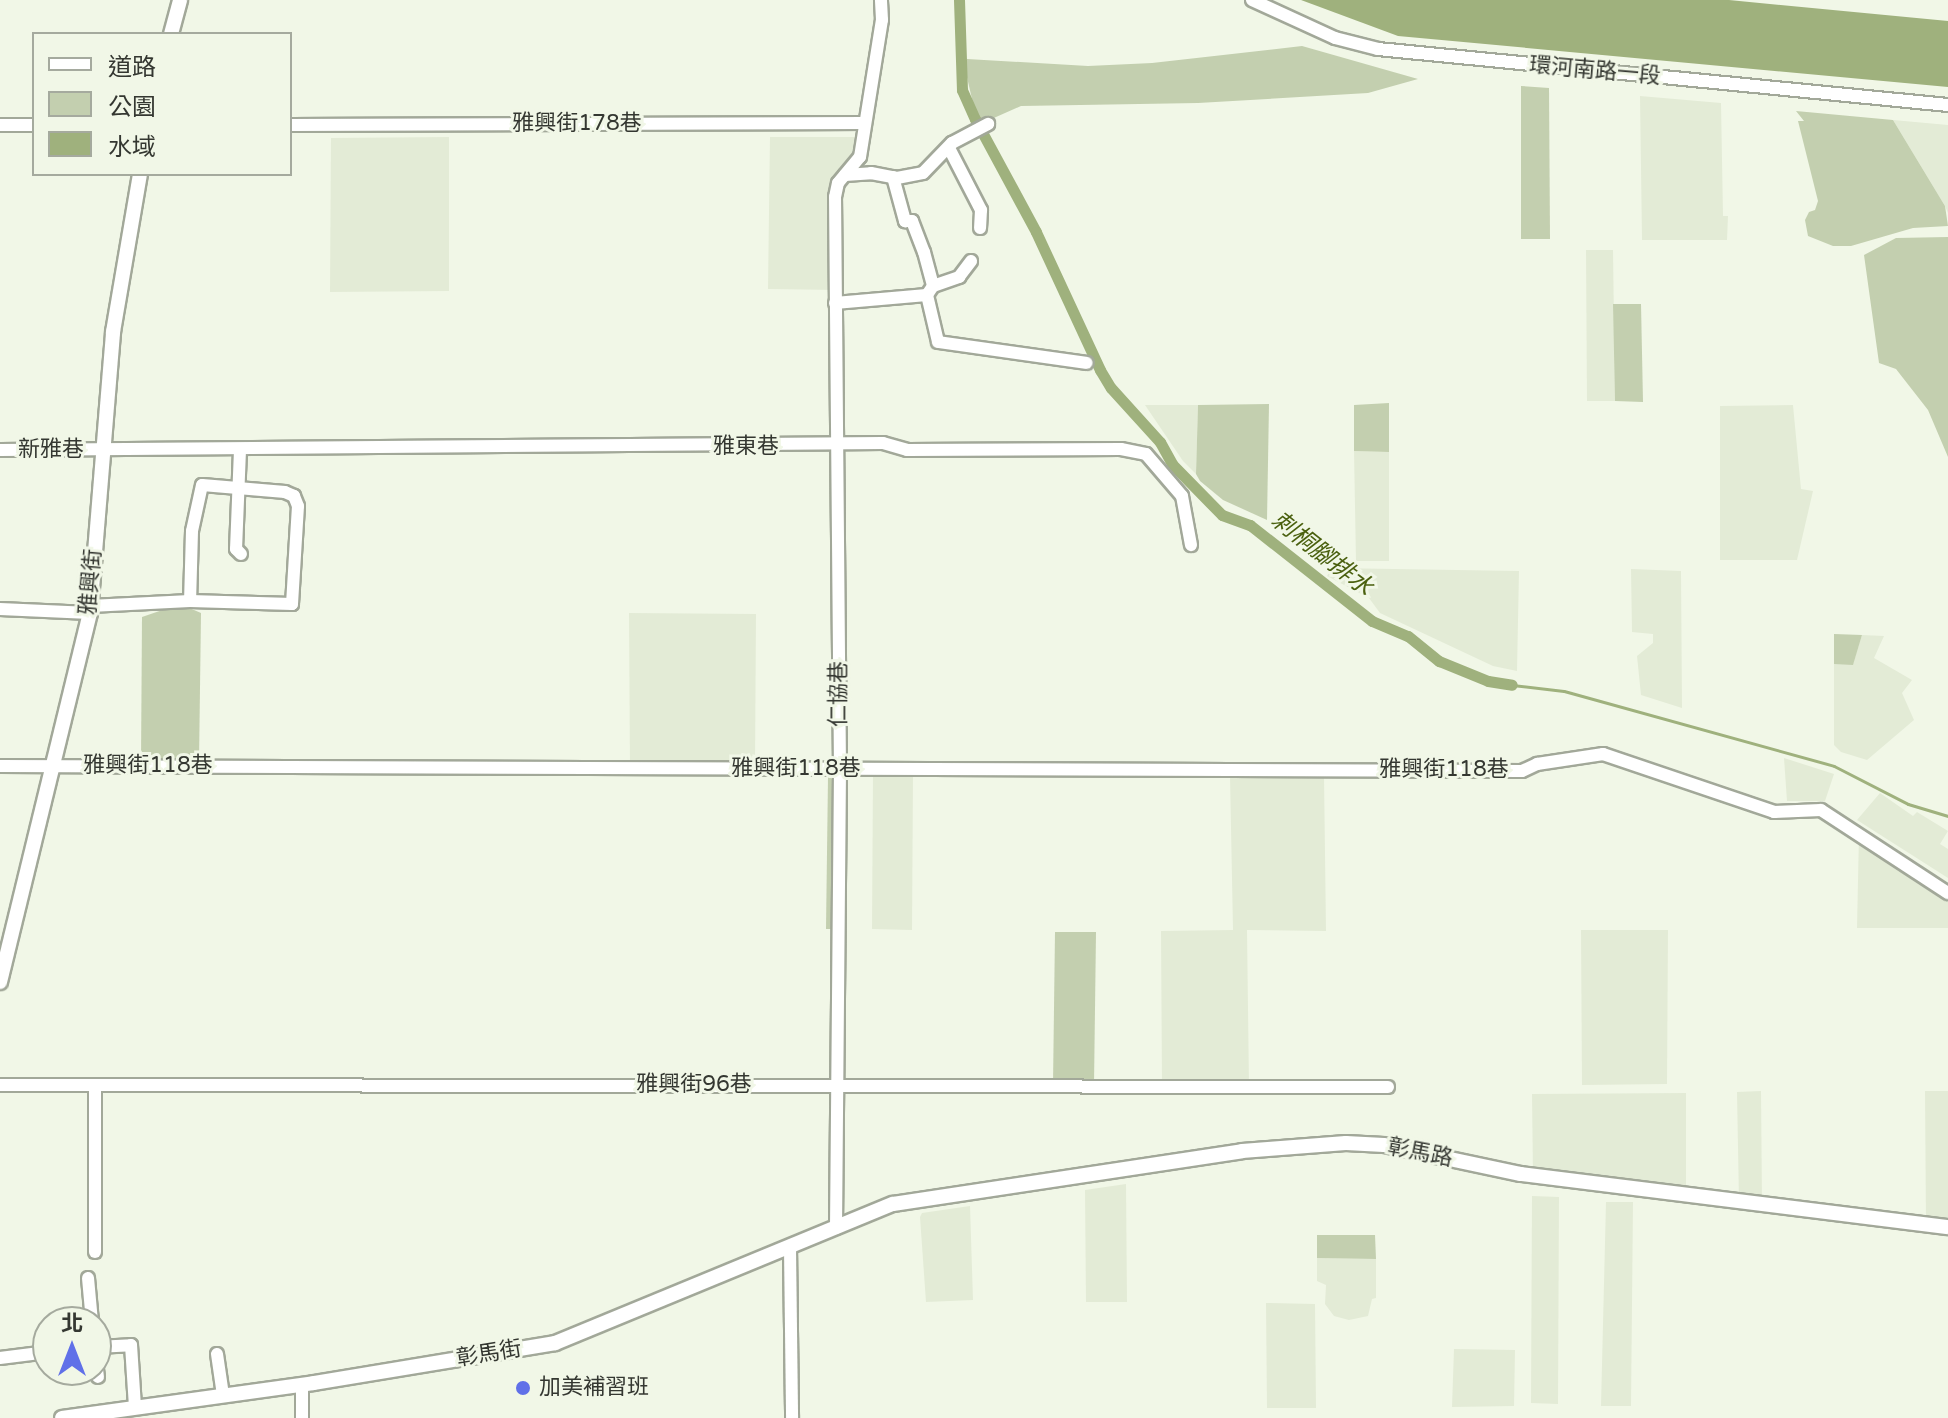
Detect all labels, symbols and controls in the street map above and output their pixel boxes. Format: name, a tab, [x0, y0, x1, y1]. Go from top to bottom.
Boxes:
legend	[32, 32, 292, 176]
street label: 環河南路一段	[1528, 52, 1662, 90]
text: 道路	[108, 53, 156, 82]
text: 公園	[108, 93, 156, 122]
street label: 雅興街178巷	[512, 111, 642, 137]
text: 水域	[108, 133, 156, 162]
street label: 雅東巷	[713, 434, 779, 460]
street label: 新雅巷	[18, 437, 84, 463]
water label: 刺桐腳排水	[1266, 506, 1378, 602]
street label: 雅興街	[75, 548, 107, 616]
street label: 仁協巷	[826, 661, 852, 727]
street label: 雅興街118巷	[83, 753, 213, 779]
street label: 雅興街118巷	[731, 756, 861, 782]
street label: 雅興街118巷	[1379, 757, 1509, 783]
street label: 雅興街96巷	[636, 1072, 752, 1098]
street label: 彰馬路	[1385, 1134, 1455, 1172]
north arrow	[32, 1306, 112, 1386]
text: 北	[61, 1311, 83, 1337]
street label: 彰馬街	[454, 1336, 524, 1372]
place label: 加美補習班	[539, 1375, 649, 1401]
marker: 加美補習班	[514, 1379, 532, 1397]

